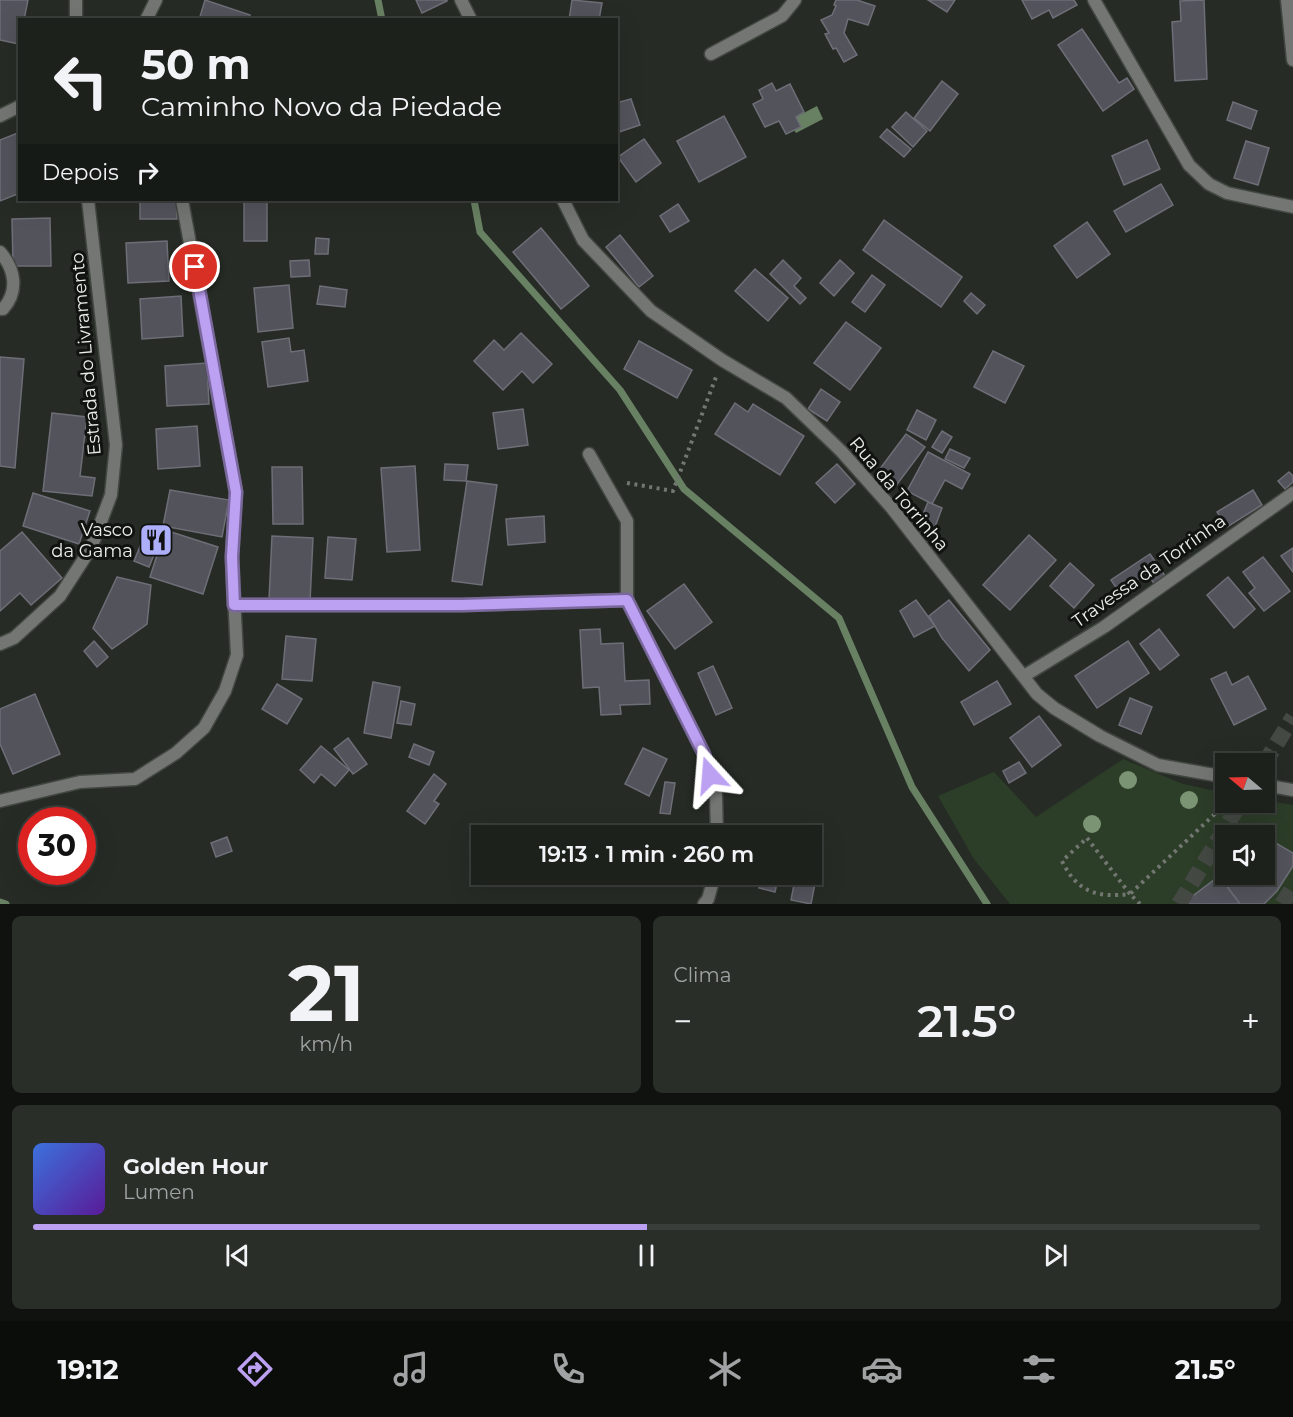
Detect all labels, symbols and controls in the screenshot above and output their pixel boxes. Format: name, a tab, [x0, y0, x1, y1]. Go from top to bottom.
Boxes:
text: 50 m	[141, 38, 250, 90]
icon: left	[42, 42, 120, 120]
text: Caminho Novo da Piedade	[141, 90, 502, 123]
icon: right	[131, 156, 164, 189]
text: Depois	[42, 159, 119, 186]
pin	[169, 241, 220, 292]
icon: arrive	[178, 250, 211, 283]
street label: Estrada do Livramento	[66, 252, 106, 456]
street label: Rua da Torrinha	[845, 432, 953, 556]
street label: Travessa da Torrinha	[1068, 510, 1230, 632]
place label: Vasco da Gama	[51, 519, 133, 562]
restaurant icon: Vasco da Gama	[138, 522, 174, 558]
position arrow	[678, 743, 742, 807]
north arrow	[1215, 753, 1275, 813]
map controls	[1215, 753, 1275, 885]
speed limit sign: 30	[18, 807, 96, 885]
button: sound	[1215, 825, 1275, 885]
text: 19:13 · 1 min · 260 m	[539, 841, 754, 868]
text: 21	[288, 945, 365, 1041]
text: Clima	[674, 963, 731, 987]
text: 21.5°	[917, 993, 1016, 1048]
text: −	[674, 1001, 692, 1041]
text: +	[1241, 1001, 1260, 1041]
text: km/h	[300, 1032, 353, 1056]
text: Golden Hour	[123, 1153, 268, 1180]
text: Lumen	[123, 1180, 195, 1204]
icon: previous	[221, 1239, 254, 1272]
icon: pause	[630, 1239, 663, 1272]
icon: next	[1039, 1239, 1072, 1272]
icon: directions	[234, 1348, 276, 1390]
icon: music	[390, 1348, 432, 1390]
icon: phone	[547, 1348, 589, 1390]
icon: climate	[704, 1348, 746, 1390]
icon: car	[861, 1348, 903, 1390]
icon: filters	[1018, 1348, 1060, 1390]
text: 19:12	[57, 1353, 119, 1386]
text: 21.5°	[1175, 1353, 1235, 1386]

